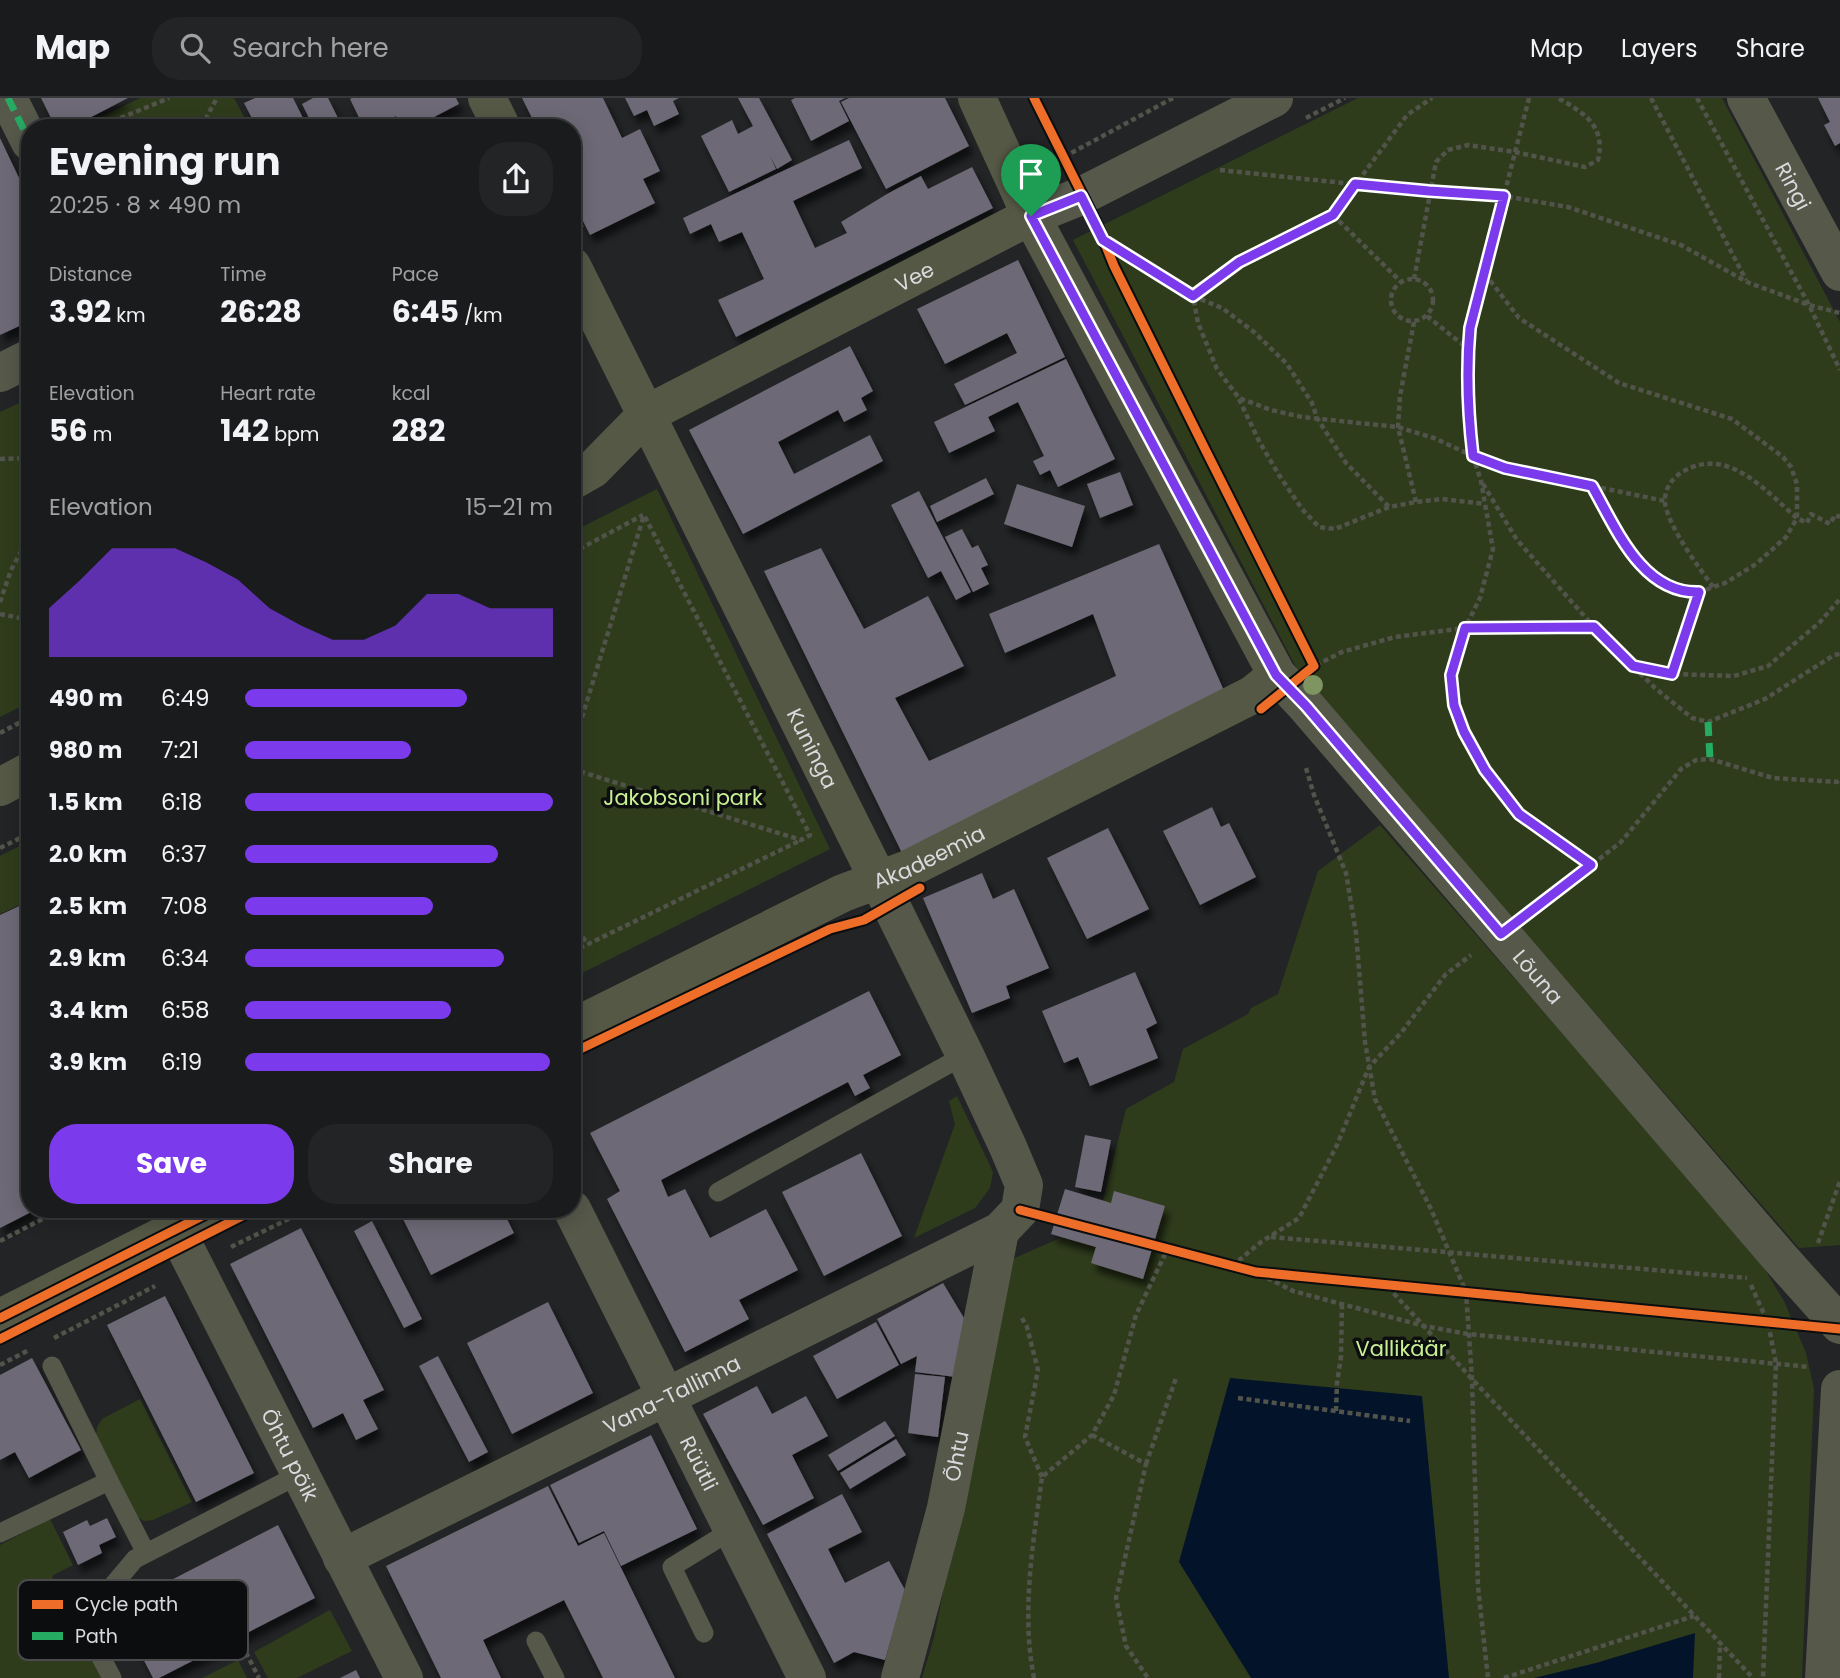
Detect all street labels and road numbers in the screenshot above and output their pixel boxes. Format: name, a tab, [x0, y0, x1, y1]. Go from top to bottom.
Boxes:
street label: Ringi	[1769, 157, 1818, 215]
street label: Vee	[890, 254, 939, 298]
street label: Kuninga	[780, 703, 845, 793]
street label: Akadeemia	[869, 818, 990, 895]
street label: Lõuna	[1507, 943, 1570, 1010]
street label: Vana-Tallinna	[598, 1348, 745, 1441]
street label: Õhtu põik	[255, 1403, 326, 1506]
street label: Õhtu	[937, 1428, 975, 1484]
street label: Rüütli	[673, 1431, 725, 1495]

